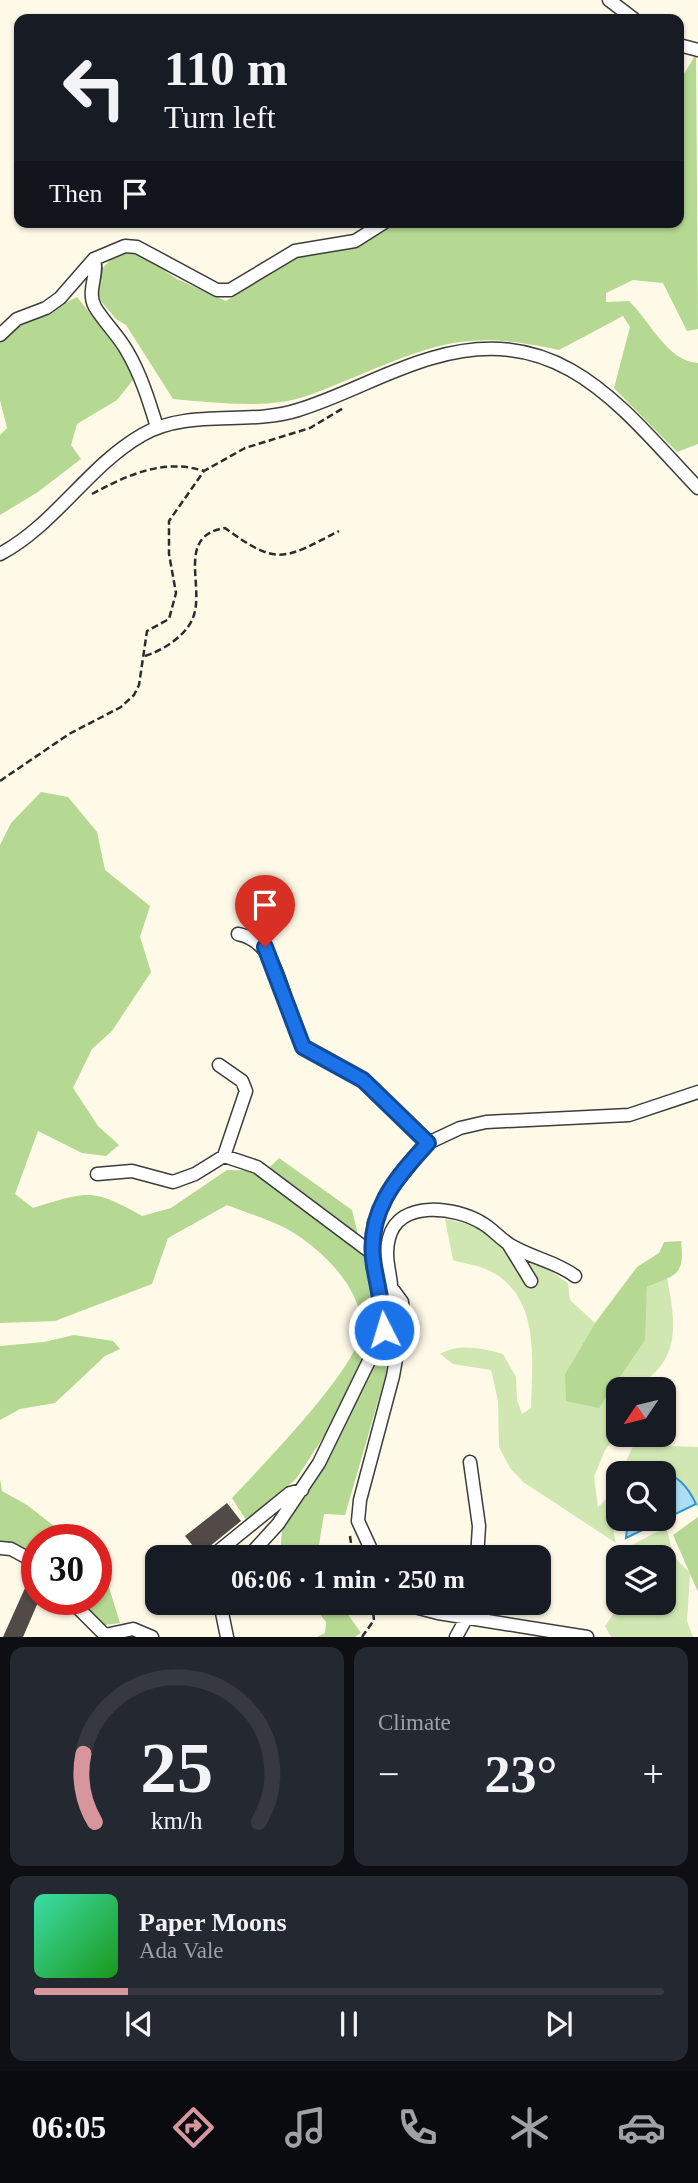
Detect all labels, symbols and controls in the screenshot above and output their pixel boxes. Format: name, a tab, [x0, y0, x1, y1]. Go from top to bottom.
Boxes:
text: 110 m	[164, 41, 288, 96]
icon: left	[49, 42, 140, 133]
text: Turn left	[164, 99, 276, 135]
icon: arrive	[116, 175, 154, 213]
text: Then	[49, 179, 102, 208]
pin	[235, 875, 295, 947]
icon: arrive	[246, 886, 284, 924]
position arrow	[347, 1293, 421, 1367]
north arrow	[606, 1377, 676, 1447]
map controls	[606, 1377, 676, 1615]
button: search	[606, 1461, 676, 1531]
speed limit sign: 30	[21, 1524, 112, 1615]
button: layers	[606, 1545, 676, 1615]
text: 06:06 · 1 min · 250 m	[231, 1565, 465, 1594]
text: Climate	[378, 1710, 451, 1735]
text: 25	[141, 1728, 213, 1809]
text: 23°	[485, 1746, 557, 1803]
text: −	[378, 1753, 399, 1795]
text: +	[643, 1753, 664, 1795]
text: km/h	[151, 1807, 203, 1834]
text: Paper Moons	[139, 1908, 287, 1937]
text: Ada Vale	[139, 1938, 224, 1963]
icon: previous	[120, 2005, 158, 2043]
icon: pause	[330, 2005, 368, 2043]
icon: next	[540, 2005, 578, 2043]
icon: directions	[169, 2103, 218, 2152]
icon: music	[281, 2103, 330, 2152]
icon: phone	[393, 2103, 442, 2152]
icon: climate	[505, 2103, 554, 2152]
icon: car	[617, 2103, 666, 2152]
text: 06:05	[32, 2109, 106, 2145]

